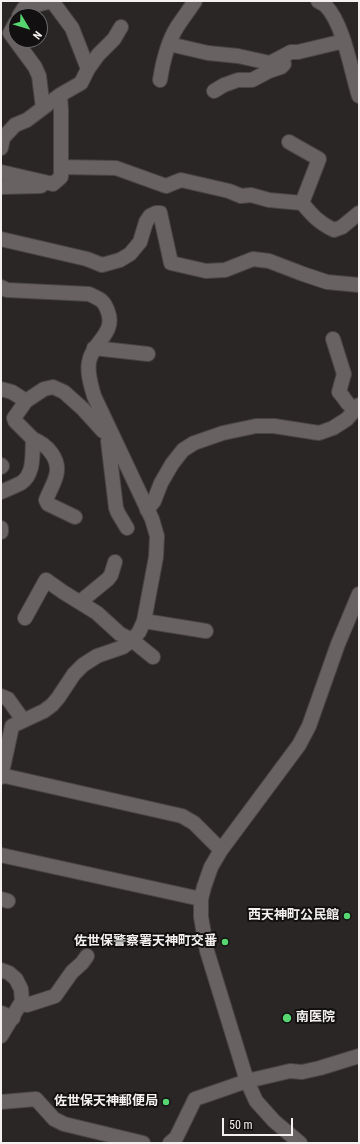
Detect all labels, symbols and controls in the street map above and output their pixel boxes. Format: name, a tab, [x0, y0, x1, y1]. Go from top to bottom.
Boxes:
north arrow	[8, 8, 48, 48]
text: N	[30, 28, 44, 42]
place label: 西天神町公民館	[248, 908, 339, 924]
marker: 西天神町公民館	[342, 911, 352, 921]
place label: 佐世保警察署天神町交番	[74, 934, 217, 950]
marker: 佐世保警察署天神町交番	[220, 937, 230, 947]
place label: 南医院	[296, 1010, 335, 1026]
marker: 南医院	[281, 1012, 293, 1024]
place label: 佐世保天神郵便局	[54, 1094, 158, 1110]
marker: 佐世保天神郵便局	[161, 1097, 171, 1107]
scale bar	[224, 1110, 295, 1136]
text: 50 m	[229, 1118, 253, 1132]

